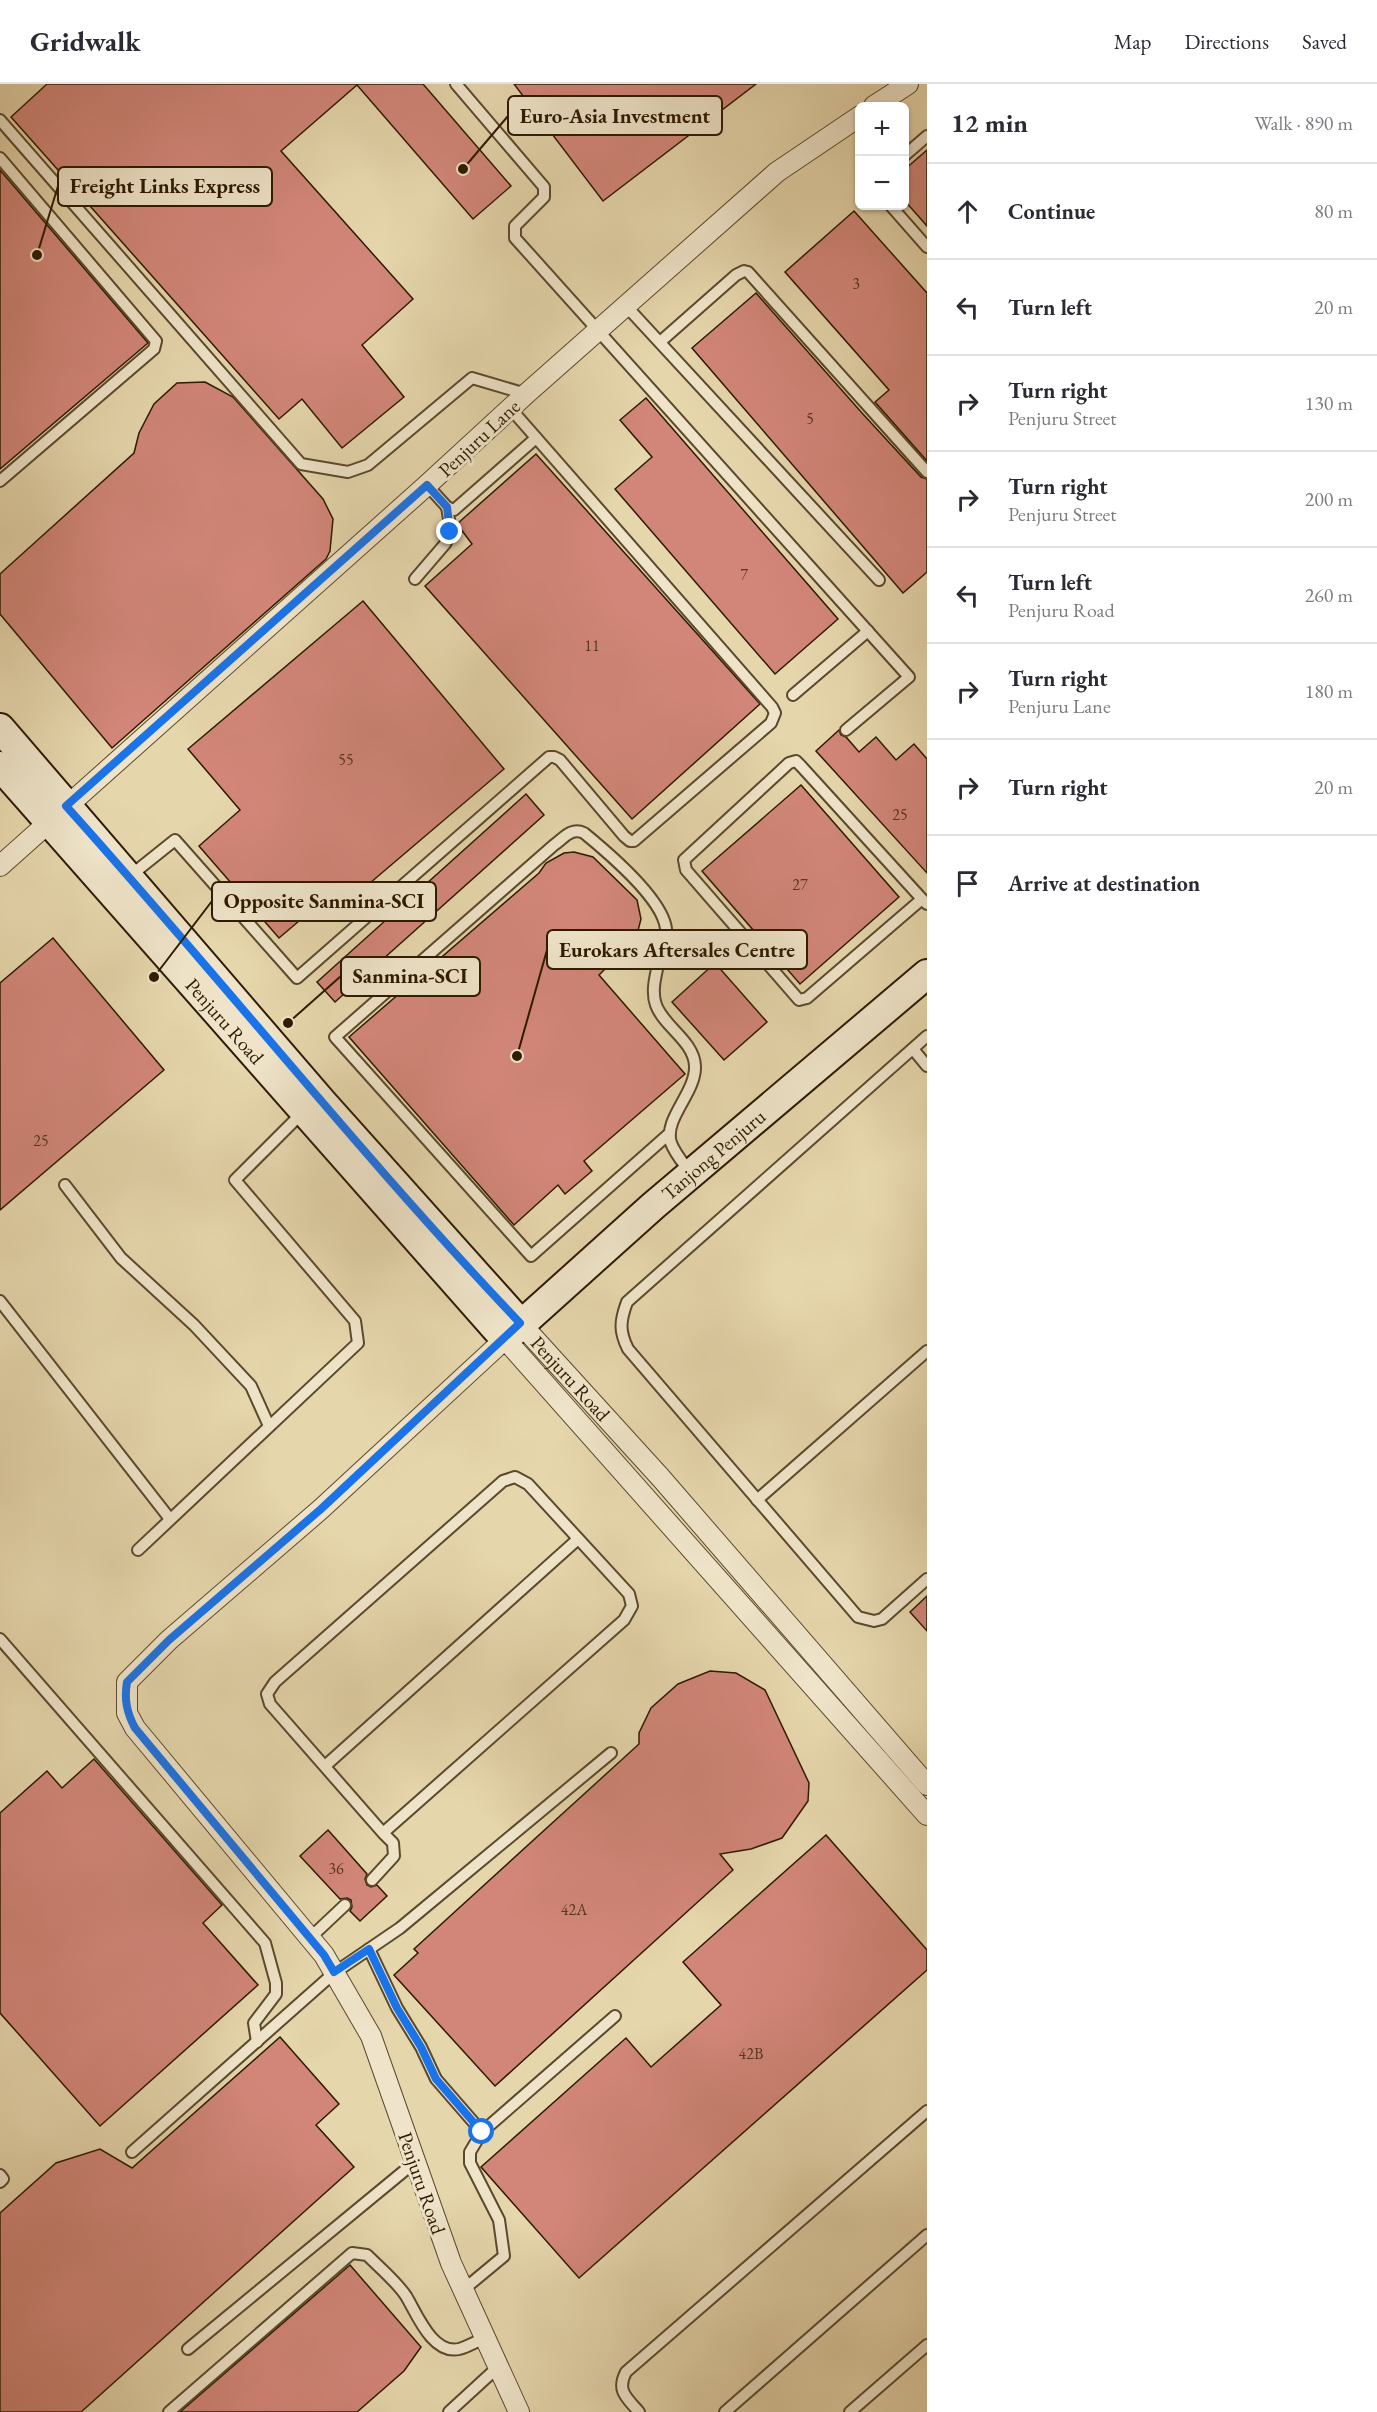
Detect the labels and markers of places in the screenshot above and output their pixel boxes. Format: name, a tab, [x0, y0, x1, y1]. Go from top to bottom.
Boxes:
callout: Euro-Asia Investment	[508, 96, 722, 135]
callout: Freight Links Express	[58, 167, 272, 206]
callout: Opposite Sanmina-SCI	[212, 882, 436, 921]
callout: Eurokars Aftersales Centre	[547, 930, 807, 969]
callout: Sanmina-SCI	[341, 957, 480, 996]

